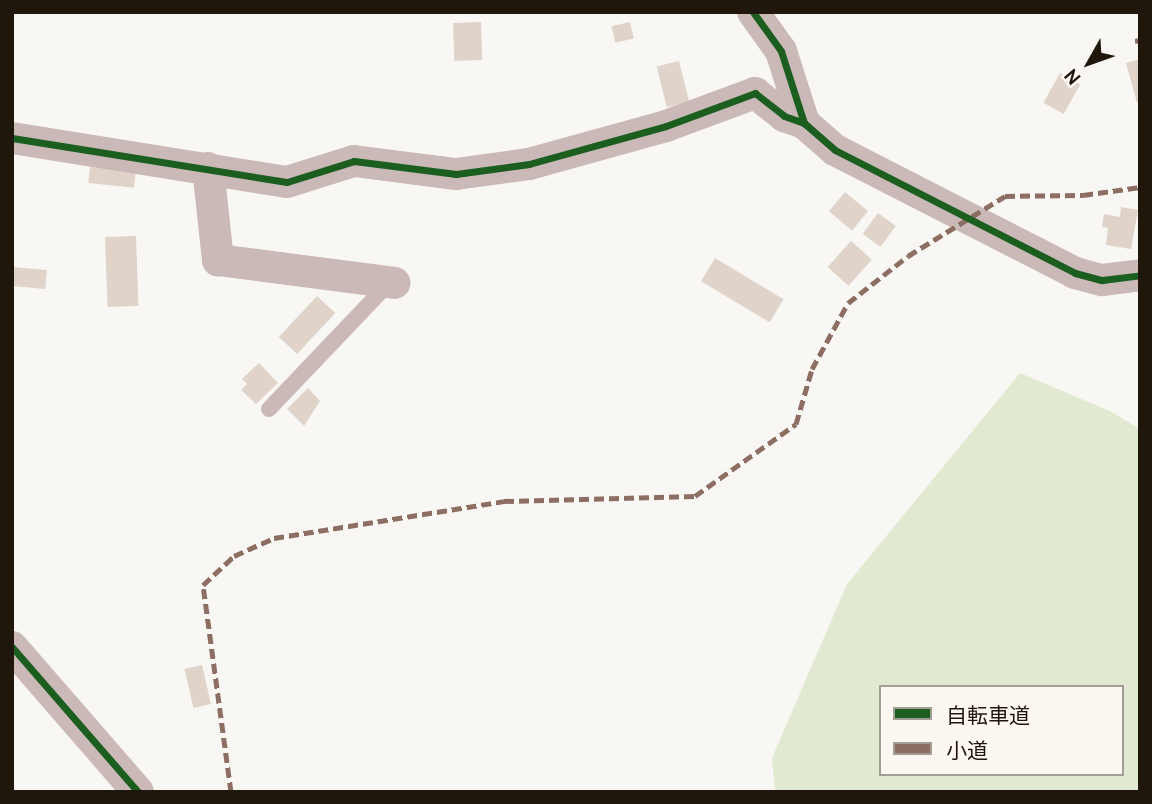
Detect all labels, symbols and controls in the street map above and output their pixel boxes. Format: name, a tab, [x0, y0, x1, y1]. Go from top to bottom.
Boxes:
north arrow	[1054, 28, 1124, 98]
text: N	[1059, 64, 1086, 89]
legend	[879, 685, 1124, 776]
text: 自転車道	[946, 703, 1030, 728]
text: 小道	[946, 738, 988, 763]

